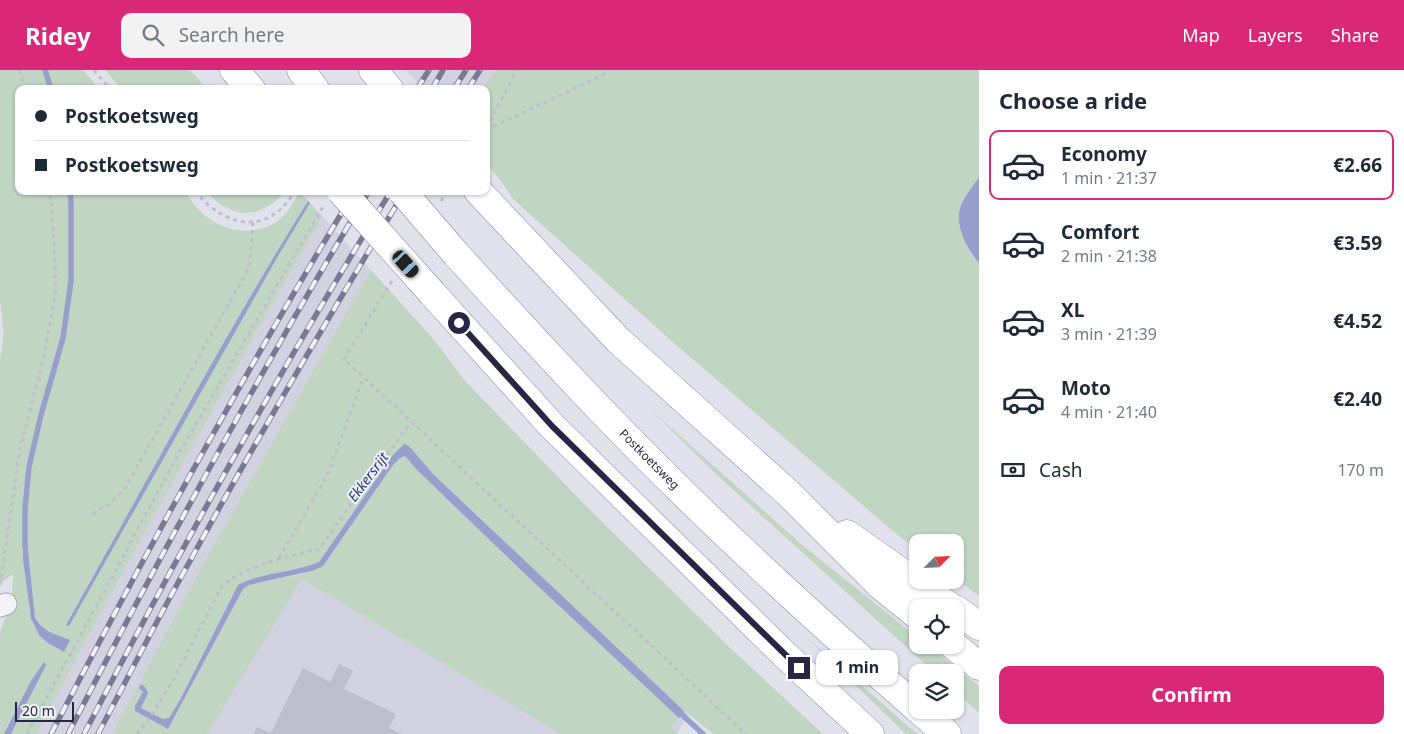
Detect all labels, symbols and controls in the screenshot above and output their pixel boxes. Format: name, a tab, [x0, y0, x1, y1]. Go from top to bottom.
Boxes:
search box	[121, 13, 471, 58]
text: Ridey	[25, 19, 91, 52]
icon: search	[139, 21, 167, 49]
text: Search here	[179, 22, 284, 48]
text: Map	[1182, 23, 1220, 47]
text: Layers	[1248, 23, 1303, 47]
text: Share	[1331, 23, 1379, 47]
text: Choose a ride	[999, 85, 1147, 115]
text: Postkoetsweg	[65, 103, 199, 129]
text: Economy	[1061, 141, 1147, 167]
icon: car	[1001, 143, 1046, 188]
text: Postkoetsweg	[65, 152, 199, 178]
text: €2.66	[1333, 152, 1382, 178]
text: 1 min · 21:37	[1061, 167, 1157, 189]
text: Comfort	[1061, 219, 1140, 245]
icon: car	[1001, 221, 1046, 266]
text: €3.59	[1333, 230, 1382, 256]
text: 2 min · 21:38	[1061, 245, 1157, 267]
car	[390, 248, 421, 280]
text: XL	[1061, 297, 1084, 323]
icon: car	[1001, 299, 1046, 344]
text: €4.52	[1333, 308, 1382, 334]
route start	[448, 312, 470, 334]
text: 3 min · 21:39	[1061, 323, 1157, 345]
text: Moto	[1061, 375, 1111, 401]
icon: car	[1001, 377, 1046, 422]
text: €2.40	[1333, 386, 1382, 412]
text: 4 min · 21:40	[1061, 401, 1157, 423]
street label: Postkoetsweg	[616, 425, 683, 493]
water label: Ekkersrijt	[343, 447, 393, 505]
icon: cash	[999, 456, 1027, 484]
text: Cash	[1039, 457, 1083, 483]
text: 170 m	[1337, 459, 1384, 481]
north arrow	[909, 534, 964, 589]
map controls	[909, 534, 964, 719]
button: locate	[909, 599, 964, 654]
callout: 1 min	[816, 650, 899, 686]
text: 1 min	[835, 656, 879, 678]
route end	[788, 657, 810, 679]
button: layers	[909, 664, 964, 719]
button: Confirm	[999, 666, 1384, 724]
scale bar	[15, 699, 74, 722]
text: 20 m	[22, 701, 55, 720]

